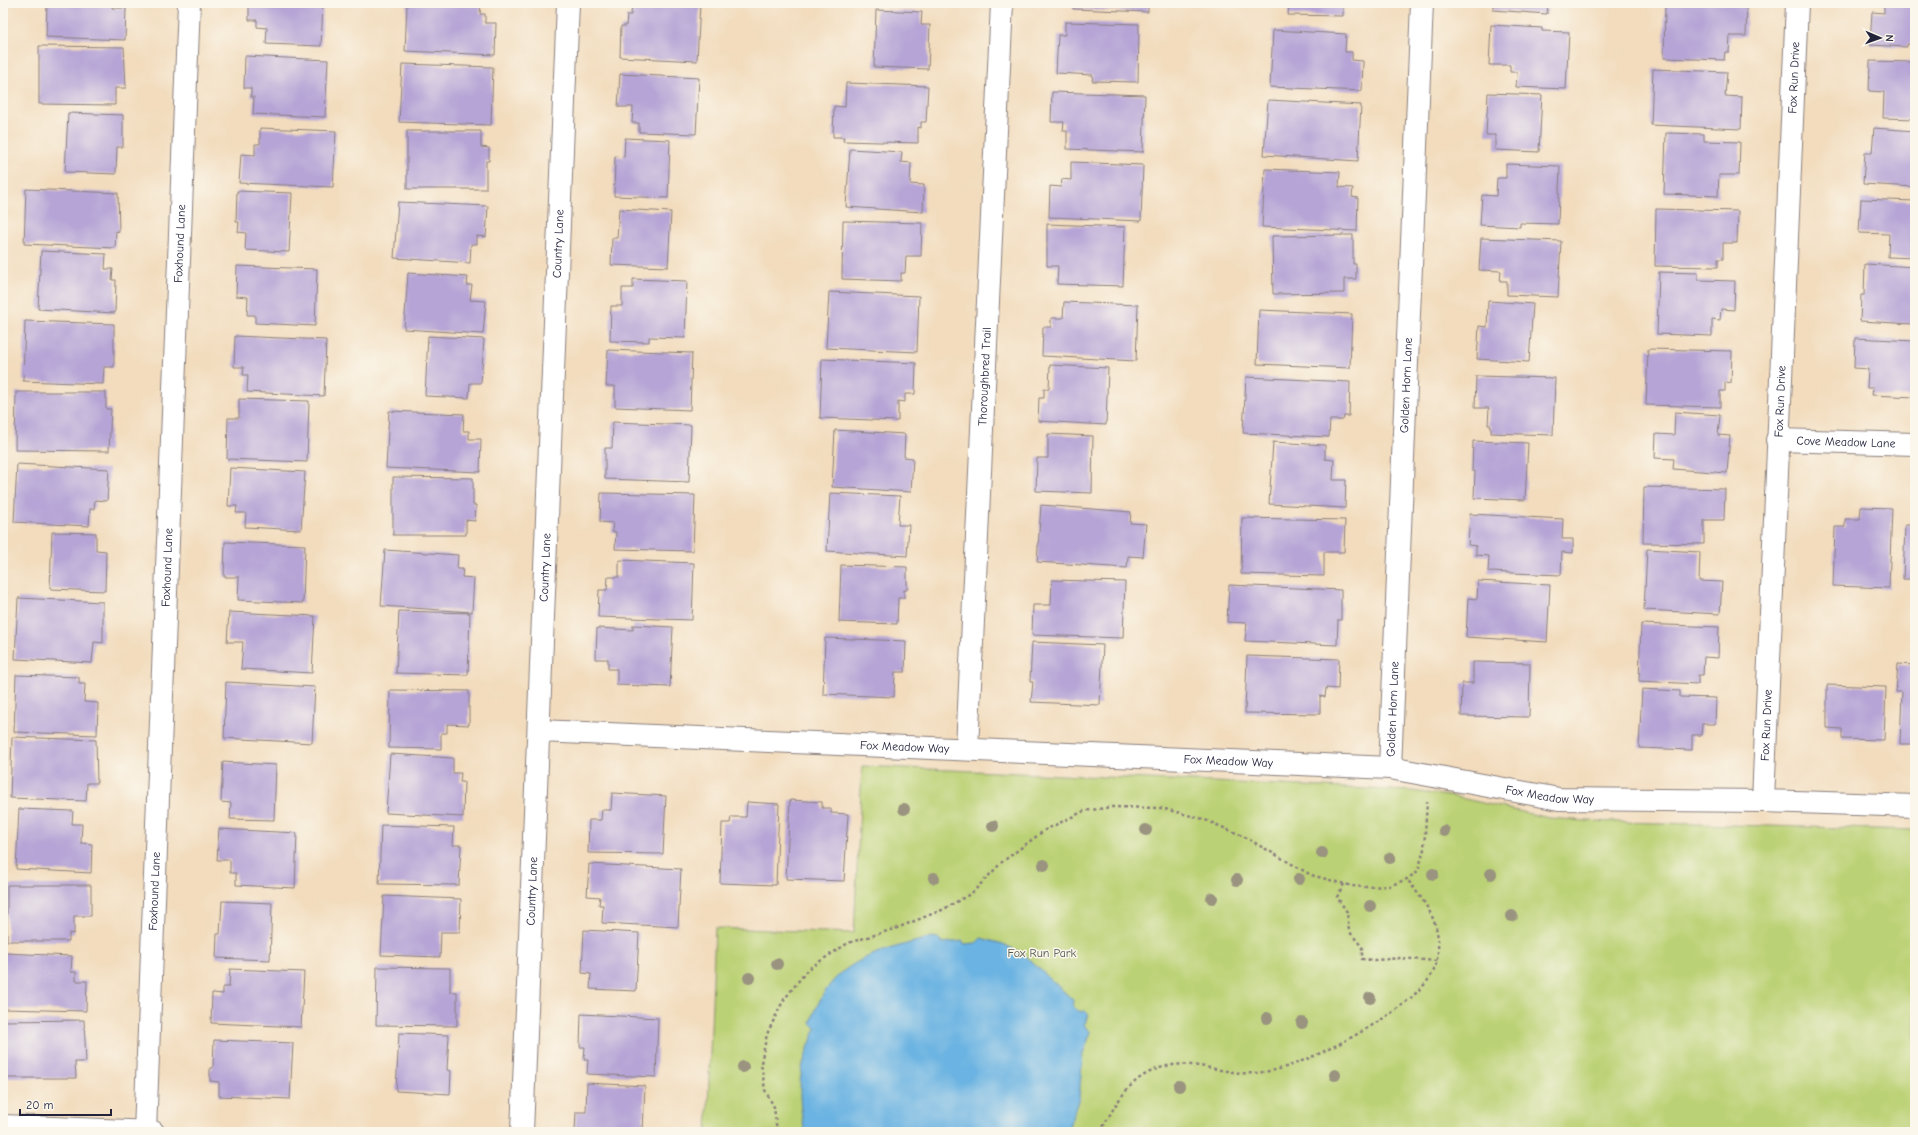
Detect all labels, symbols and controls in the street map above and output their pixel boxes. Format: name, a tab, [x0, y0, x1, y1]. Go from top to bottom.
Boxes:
north arrow	[1860, 18, 1900, 58]
text: N	[1883, 35, 1896, 42]
street label: Fox Run Drive	[1785, 41, 1802, 114]
street label: Foxhound Lane	[171, 204, 188, 283]
street label: Country Lane	[550, 209, 567, 278]
street label: Thoroughbred Trail	[975, 327, 994, 426]
street label: Golden Horn Lane	[1397, 337, 1415, 433]
street label: Fox Run Drive	[1772, 365, 1789, 438]
street label: Cove Meadow Lane	[1796, 434, 1896, 450]
street label: Foxhound Lane	[158, 528, 176, 607]
street label: Country Lane	[537, 533, 553, 602]
street label: Golden Horn Lane	[1383, 661, 1401, 757]
street label: Fox Run Drive	[1758, 689, 1775, 761]
street label: Fox Meadow Way	[860, 738, 950, 756]
street label: Fox Meadow Way	[1183, 752, 1274, 770]
street label: Fox Meadow Way	[1504, 782, 1595, 806]
street label: Foxhound Lane	[146, 852, 163, 931]
street label: Country Lane	[523, 857, 540, 926]
park label: Fox Run Park	[1008, 946, 1077, 960]
scale bar	[20, 1091, 111, 1117]
text: 20 m	[26, 1098, 54, 1112]

